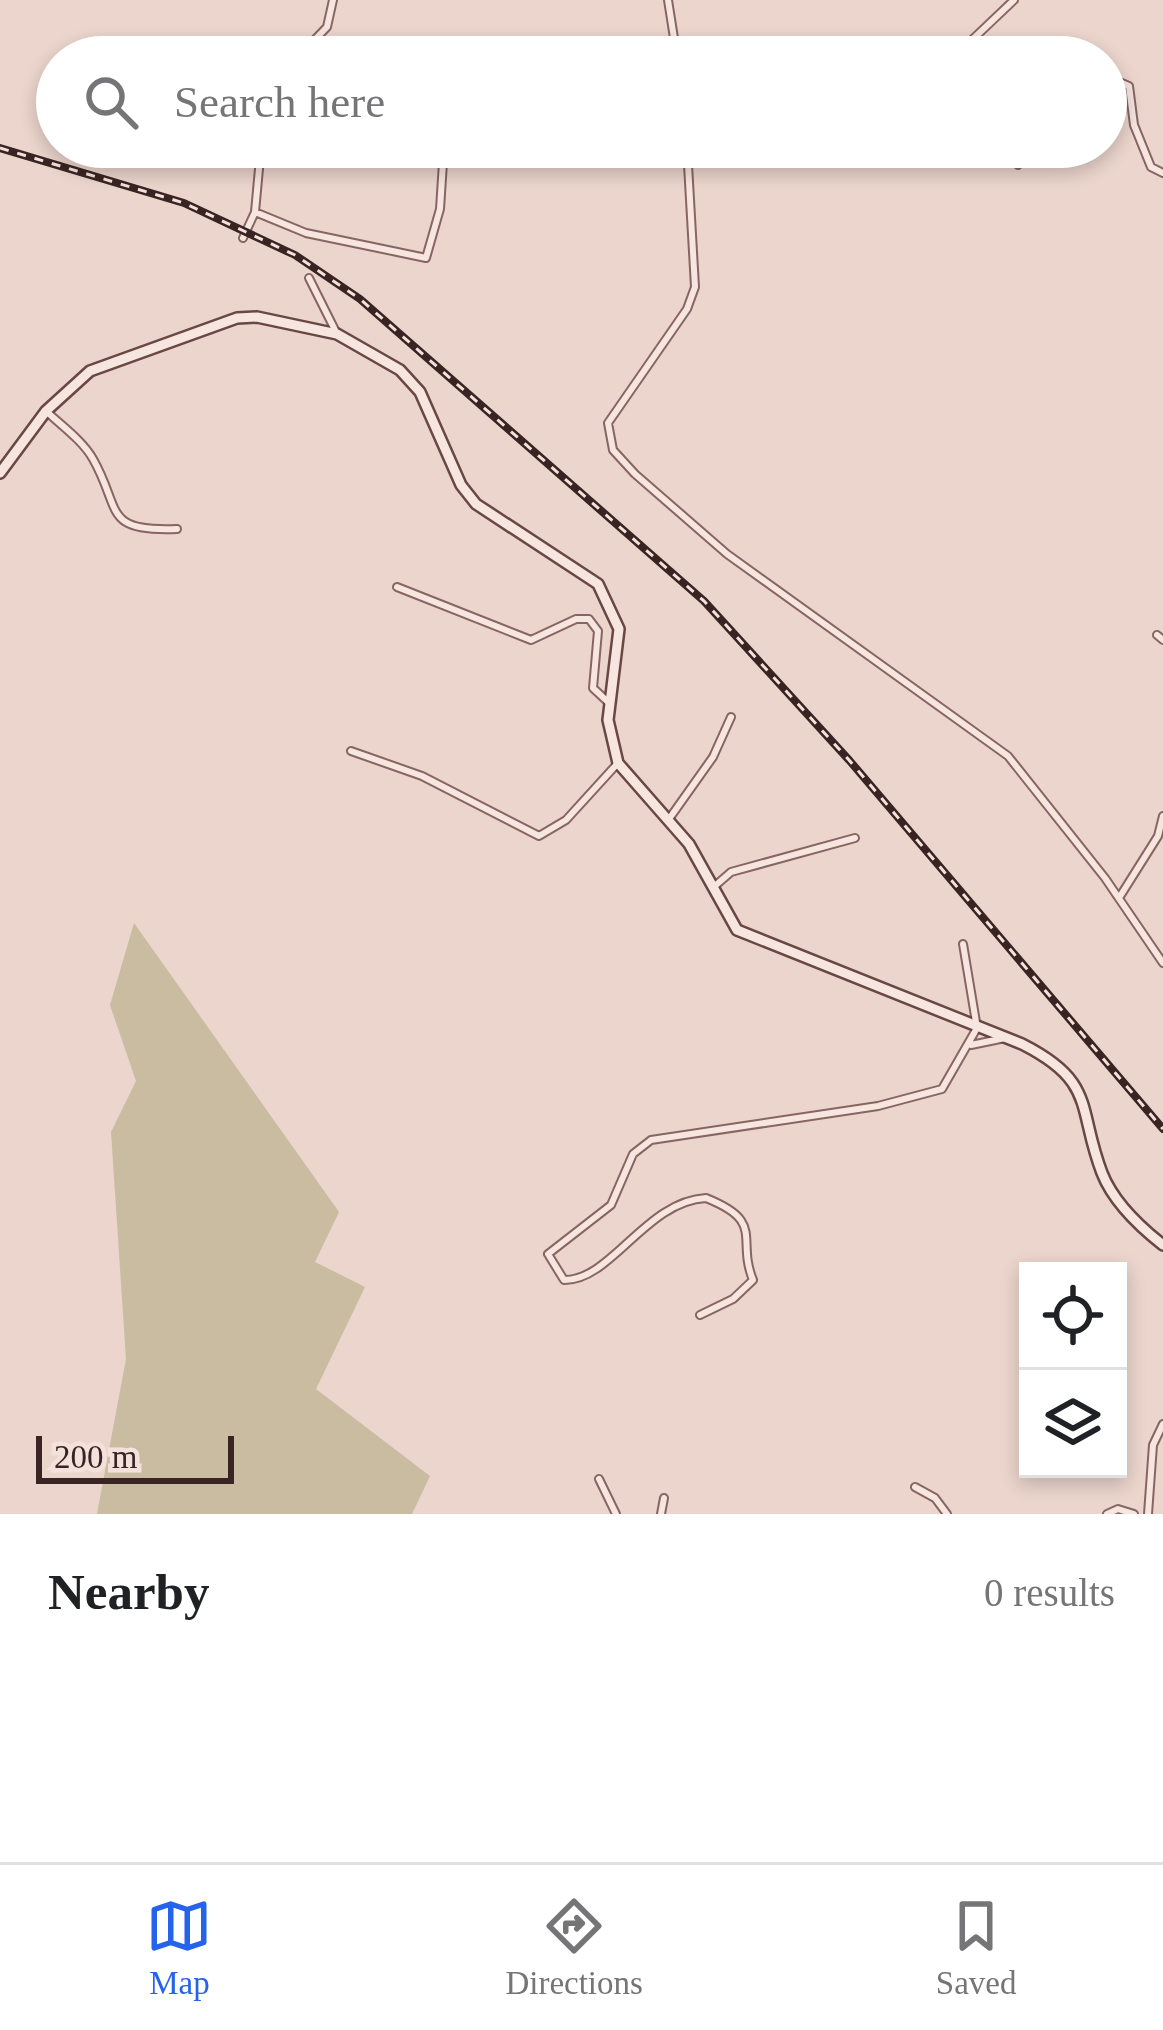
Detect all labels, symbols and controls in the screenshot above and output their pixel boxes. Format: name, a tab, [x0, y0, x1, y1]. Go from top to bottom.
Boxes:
search box	[36, 36, 1127, 168]
icon: search	[78, 69, 144, 135]
text: Search here	[174, 77, 385, 127]
map controls	[1019, 1262, 1127, 1478]
button: locate	[1019, 1262, 1127, 1370]
button: layers	[1019, 1370, 1127, 1478]
scale bar	[36, 1430, 234, 1483]
text: 200 m	[54, 1439, 137, 1475]
text: Nearby	[48, 1564, 209, 1620]
text: 0 results	[984, 1571, 1115, 1614]
tab: Map	[146, 1893, 212, 2002]
tab: Directions	[505, 1893, 643, 2002]
tab: Saved	[936, 1893, 1017, 2002]

